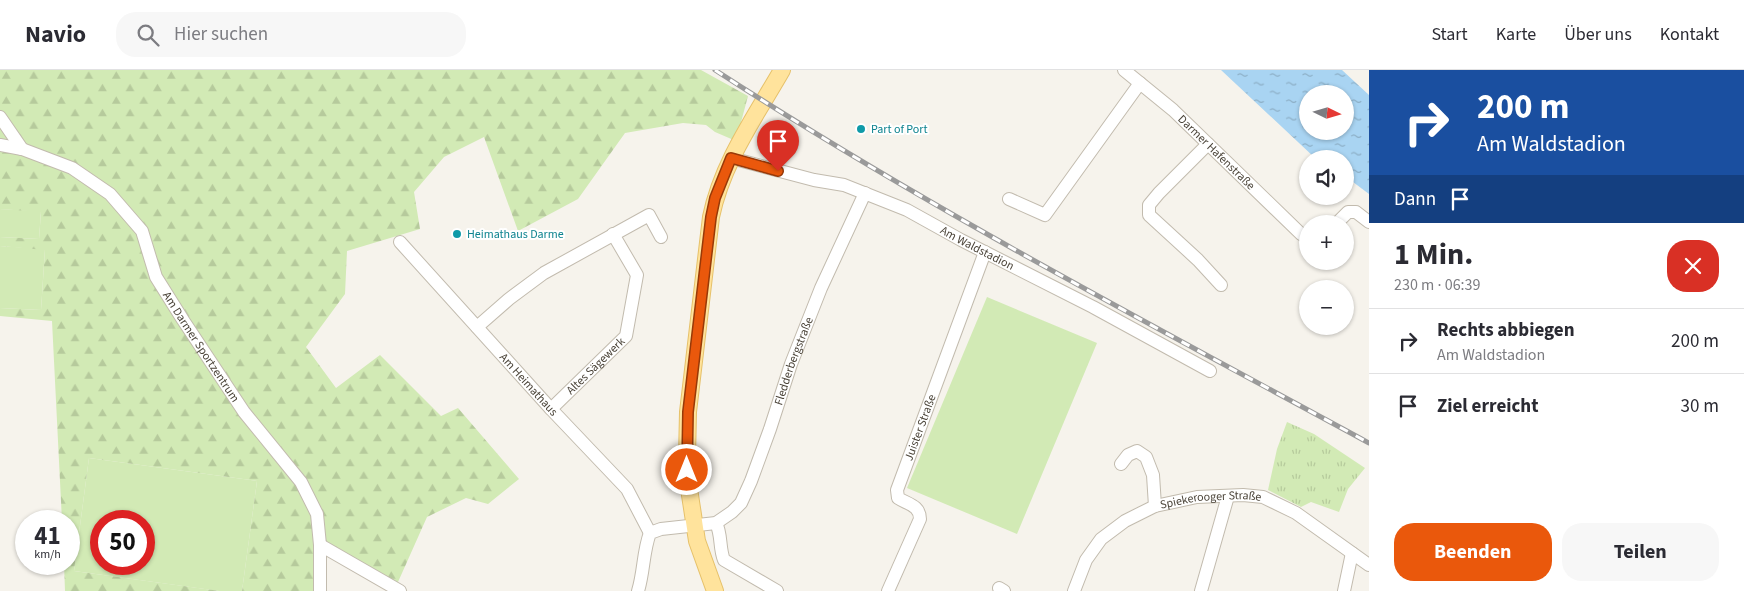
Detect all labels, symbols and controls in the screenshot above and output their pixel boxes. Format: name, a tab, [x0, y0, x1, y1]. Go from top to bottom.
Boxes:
search box	[116, 12, 466, 57]
text: Navio	[25, 17, 86, 52]
icon: search	[134, 21, 162, 49]
text: Hier suchen	[174, 21, 268, 48]
text: Start	[1431, 22, 1468, 47]
text: Karte	[1496, 22, 1536, 47]
text: Über uns	[1564, 22, 1632, 47]
text: Kontakt	[1660, 22, 1719, 47]
text: 200 m	[1477, 82, 1569, 132]
north arrow	[1299, 85, 1354, 140]
map controls	[1299, 85, 1354, 335]
icon: right	[1394, 90, 1459, 155]
street label: Darmer Hafenstraße	[1174, 111, 1259, 194]
pin	[757, 120, 799, 171]
place label: Part of Port	[871, 121, 928, 138]
marker: Part of Port	[855, 123, 867, 135]
icon: arrive	[764, 127, 792, 155]
text: Am Waldstadion	[1477, 128, 1626, 160]
button: sound	[1299, 150, 1354, 205]
icon: arrive	[1446, 185, 1474, 213]
text: Dann	[1394, 186, 1436, 213]
button: +	[1299, 215, 1354, 270]
street label: Am Waldstadion	[937, 222, 1017, 274]
place label: Heimathaus Darme	[467, 226, 564, 243]
marker: Heimathaus Darme	[451, 228, 463, 240]
text: 1 Min.	[1394, 233, 1473, 276]
button: close	[1667, 240, 1719, 292]
text: 230 m · 06:39	[1394, 274, 1481, 296]
button: −	[1299, 280, 1354, 335]
street label: Am Darmer Sportzentrum	[159, 288, 244, 405]
street label: Fledderbergstraße	[770, 314, 817, 407]
text: Rechts abbiegen	[1437, 317, 1575, 344]
icon: right	[1394, 327, 1422, 355]
text: 200 m	[1671, 328, 1719, 355]
street label: Altes Sägewerk	[562, 333, 629, 398]
text: Am Waldstadion	[1437, 344, 1545, 366]
street label: Am Heimathaus	[496, 349, 562, 420]
street label: Juister Straße	[900, 392, 940, 463]
icon: arrive	[1394, 392, 1422, 420]
text: Ziel erreicht	[1437, 393, 1538, 420]
text: 30 m	[1681, 393, 1719, 420]
position arrow	[660, 443, 712, 495]
street label: Spiekerooger Straße	[1158, 486, 1262, 513]
speed limit sign: 50	[90, 510, 155, 575]
text: 41	[34, 518, 61, 554]
button: Beenden	[1394, 523, 1552, 581]
button: Teilen	[1562, 523, 1719, 581]
text: km/h	[34, 546, 61, 563]

